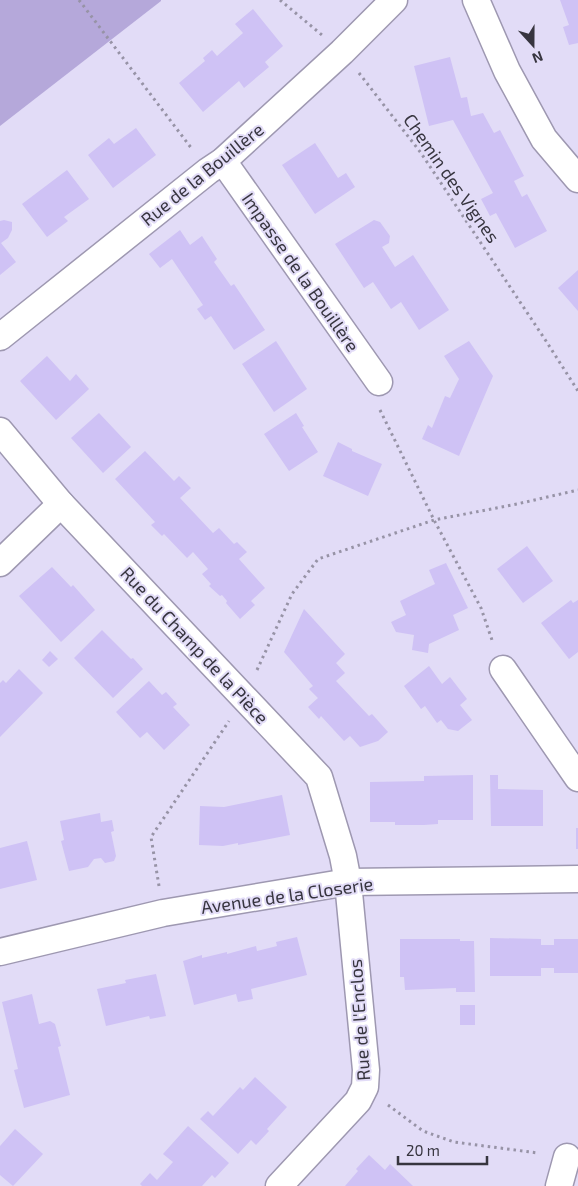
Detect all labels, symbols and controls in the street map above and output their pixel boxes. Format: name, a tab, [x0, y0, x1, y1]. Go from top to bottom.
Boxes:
north arrow	[508, 20, 558, 70]
text: N	[530, 48, 546, 67]
street label: Chemin des Vignes	[399, 109, 505, 247]
street label: Rue de la Bouillère	[136, 118, 268, 230]
street label: Impasse de la Bouillère	[238, 188, 364, 356]
street label: Rue du Champ de la Pièce	[116, 562, 274, 728]
street label: Avenue de la Closerie	[200, 872, 374, 918]
street label: Rue de l'Enclos	[344, 958, 374, 1082]
scale bar	[398, 1134, 487, 1166]
text: 20 m	[406, 1141, 440, 1159]

